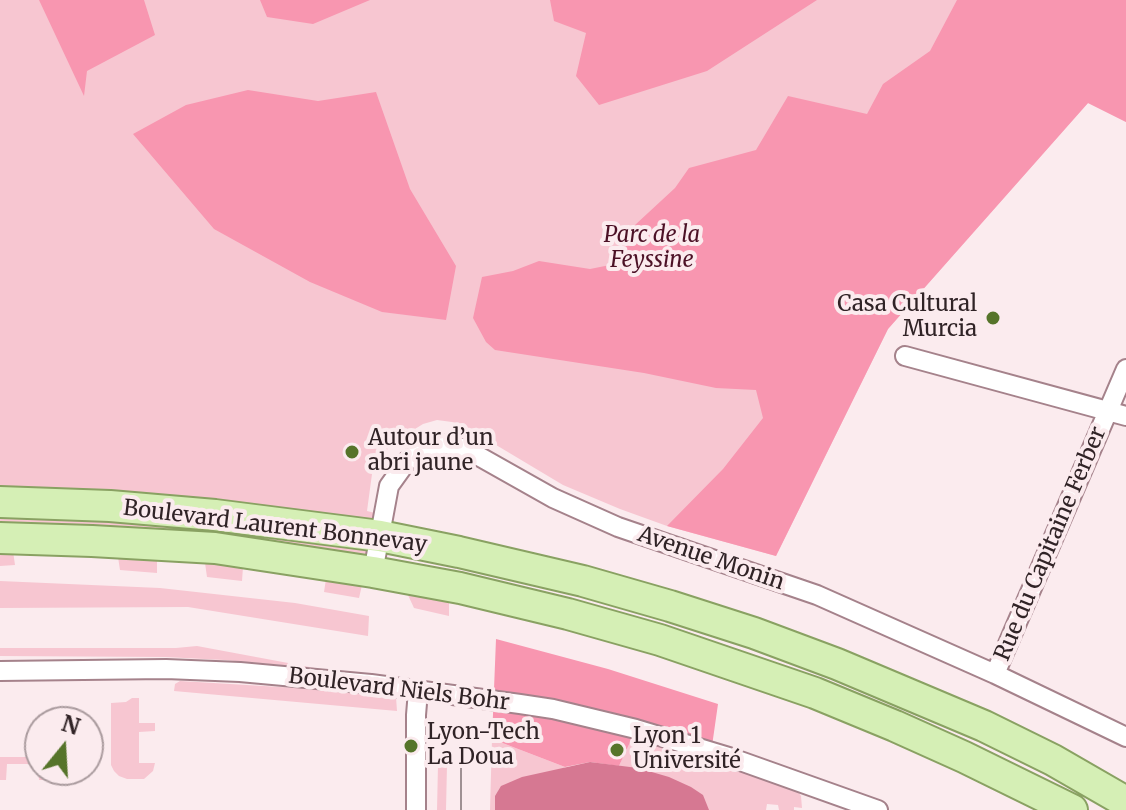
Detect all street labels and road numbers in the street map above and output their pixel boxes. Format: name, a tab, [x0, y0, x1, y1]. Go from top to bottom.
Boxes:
street label: Rue du Capitaine Ferber	[990, 423, 1112, 665]
street label: Boulevard Laurent Bonnevay	[122, 495, 428, 559]
street label: Avenue Monin	[634, 522, 788, 596]
street label: Boulevard Niels Bohr	[287, 663, 511, 717]

